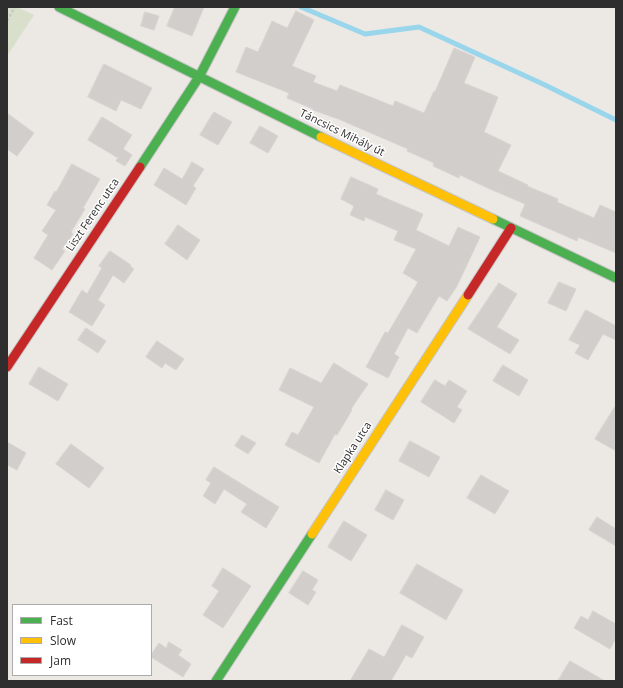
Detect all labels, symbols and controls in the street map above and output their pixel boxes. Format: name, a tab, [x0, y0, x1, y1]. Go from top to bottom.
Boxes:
street label: Táncsics Mihály út	[297, 107, 387, 159]
street label: Liszt Ferenc utca	[64, 176, 122, 254]
street label: Klapka utca	[331, 420, 375, 476]
legend	[12, 604, 152, 676]
text: Fast	[50, 612, 73, 629]
text: Slow	[50, 632, 76, 649]
text: Jam	[50, 652, 71, 669]

